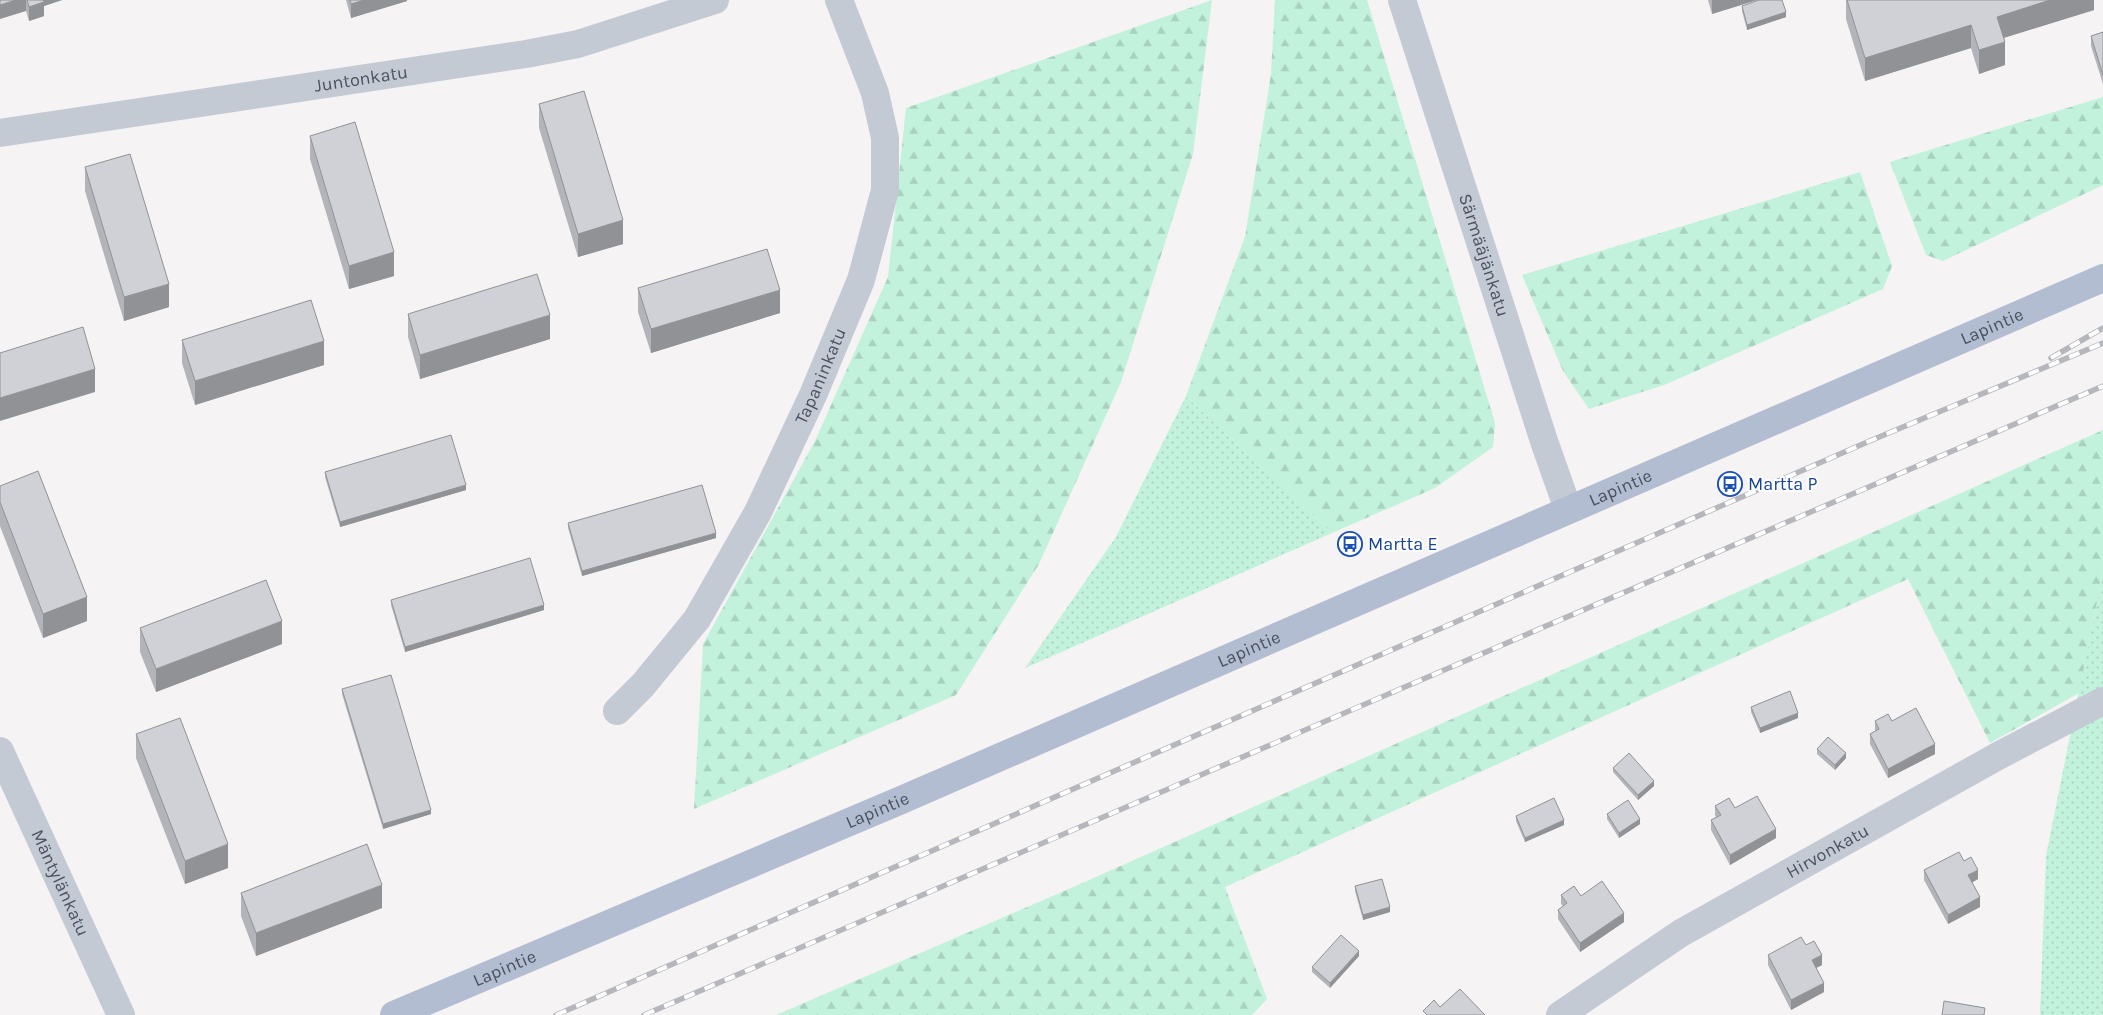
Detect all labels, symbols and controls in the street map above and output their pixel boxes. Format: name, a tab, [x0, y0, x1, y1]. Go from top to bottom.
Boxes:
street label: Juntonkatu	[313, 61, 409, 97]
street label: Särmääjänkatu	[1454, 191, 1514, 319]
street label: Lapintie	[1957, 303, 2027, 350]
street label: Tapaninkatu	[790, 324, 851, 428]
street label: Lapintie	[1586, 464, 1655, 511]
bus stop icon: Martta P	[1717, 471, 1743, 497]
place label: Martta P	[1748, 473, 1817, 495]
bus stop icon: Martta E	[1337, 531, 1363, 557]
place label: Martta E	[1368, 533, 1438, 555]
street label: Lapintie	[1214, 626, 1284, 672]
street label: Lapintie	[842, 787, 912, 833]
street label: Hirvonkatu	[1782, 819, 1873, 883]
street label: Mäntylänkatu	[26, 826, 94, 940]
street label: Lapintie	[470, 945, 539, 991]

